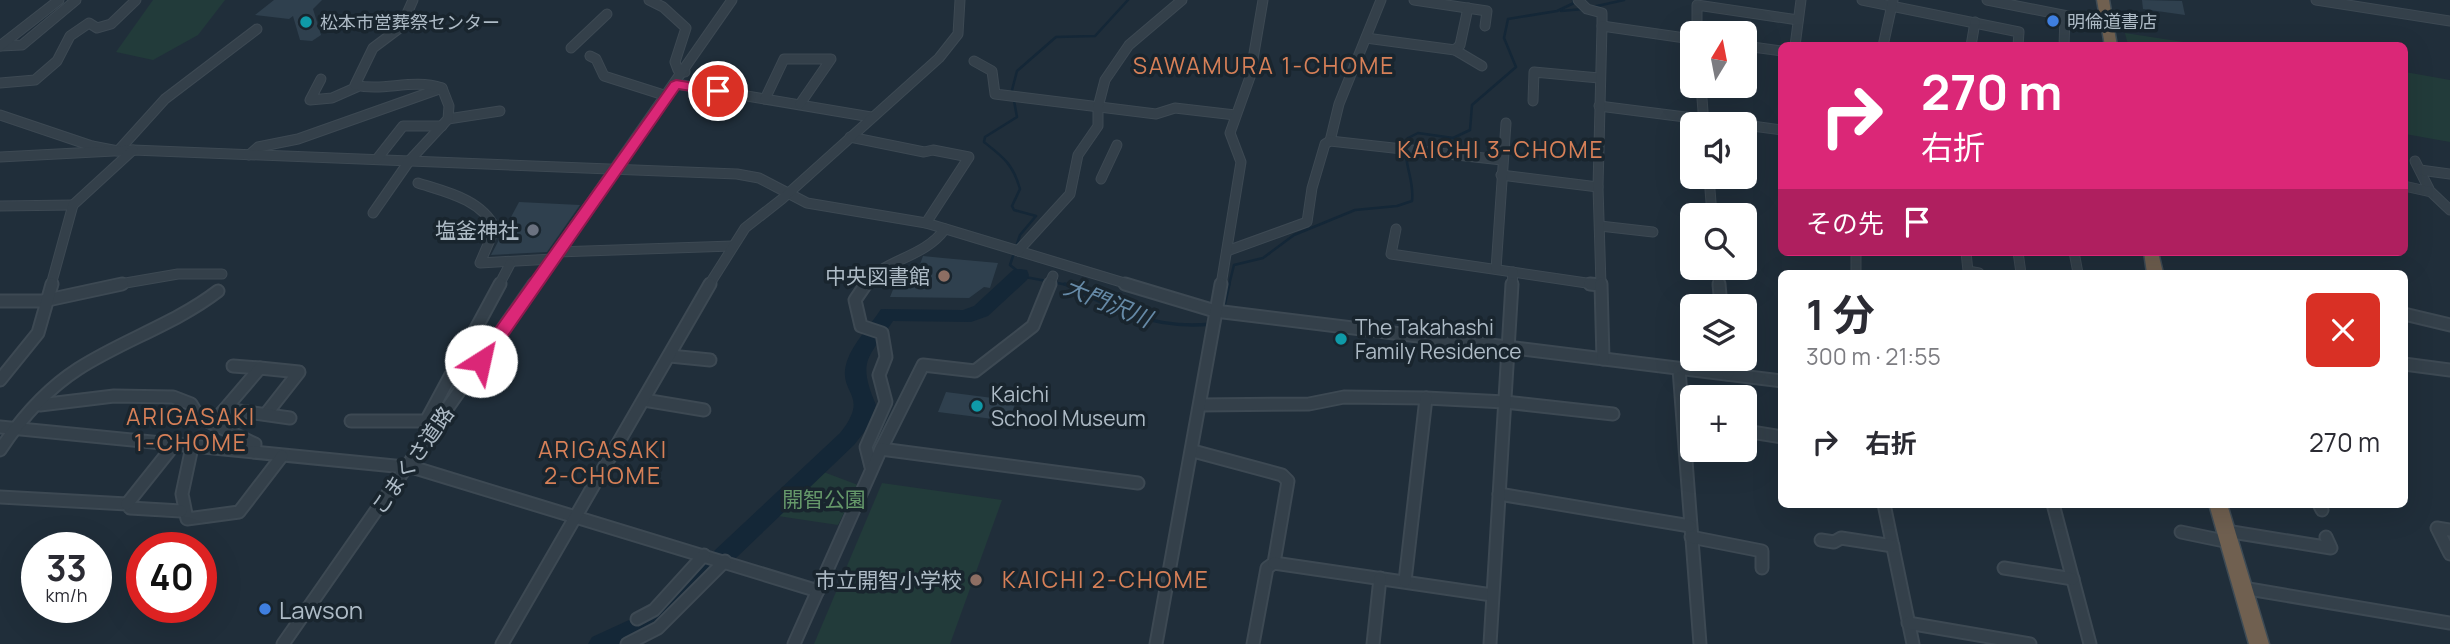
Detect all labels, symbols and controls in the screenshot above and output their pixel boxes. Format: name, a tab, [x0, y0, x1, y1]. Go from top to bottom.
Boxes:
place label: 明倫道書店	[2067, 9, 2157, 33]
place label: 松本市営葬祭センター	[320, 10, 500, 34]
marker: 明倫道書店	[2045, 13, 2061, 29]
marker: 松本市営葬祭センター	[298, 14, 314, 30]
north arrow	[1680, 21, 1757, 98]
map controls	[1680, 21, 1757, 462]
district label: SAWAMURA 1-CHOME	[1133, 49, 1395, 81]
text: 270 m	[1921, 58, 2062, 125]
pin	[688, 61, 748, 121]
icon: right	[1806, 70, 1897, 161]
icon: arrive	[699, 72, 737, 110]
button: sound	[1680, 112, 1757, 189]
text: 右折	[1921, 125, 1985, 169]
district label: KAICHI 3-CHOME	[1397, 133, 1605, 165]
button: search	[1680, 203, 1757, 280]
icon: arrive	[1898, 203, 1936, 241]
text: その先	[1806, 205, 1884, 241]
place label: 塩釜神社	[435, 216, 519, 244]
marker: 塩釜神社	[525, 222, 541, 238]
place label: 中央図書館	[825, 262, 930, 290]
marker: 中央図書館	[936, 268, 952, 284]
water label: 大門沢川	[1059, 270, 1159, 335]
text: 1 分	[1806, 285, 1875, 343]
button: close	[2306, 293, 2380, 367]
button: layers	[1680, 294, 1757, 371]
place label: The Takahashi Family Residence	[1355, 313, 1522, 365]
position arrow	[444, 324, 518, 398]
marker: The Takahashi Family Residence	[1333, 331, 1349, 347]
text: 300 m · 21:55	[1806, 340, 1941, 372]
place label: Kaichi School Museum	[991, 380, 1146, 432]
button: +	[1680, 385, 1757, 462]
marker: Kaichi School Museum	[969, 398, 985, 414]
district label: ARIGASAKI 1-CHOME	[126, 400, 256, 458]
street label: こまくさ道路	[364, 400, 460, 520]
icon: right	[1806, 423, 1844, 461]
text: 270 m	[2309, 424, 2380, 460]
text: 右折	[1865, 425, 1917, 461]
district label: ARIGASAKI 2-CHOME	[538, 433, 668, 491]
park label: 開智公園	[782, 485, 866, 513]
speed limit sign: 40	[126, 532, 217, 623]
text: 33	[46, 544, 87, 592]
district label: KAICHI 2-CHOME	[1002, 563, 1210, 595]
place label: 市立開智小学校	[815, 566, 962, 594]
marker: 市立開智小学校	[968, 572, 984, 588]
text: km/h	[46, 583, 87, 607]
place label: Lawson	[279, 593, 363, 626]
marker: Lawson	[257, 601, 273, 617]

